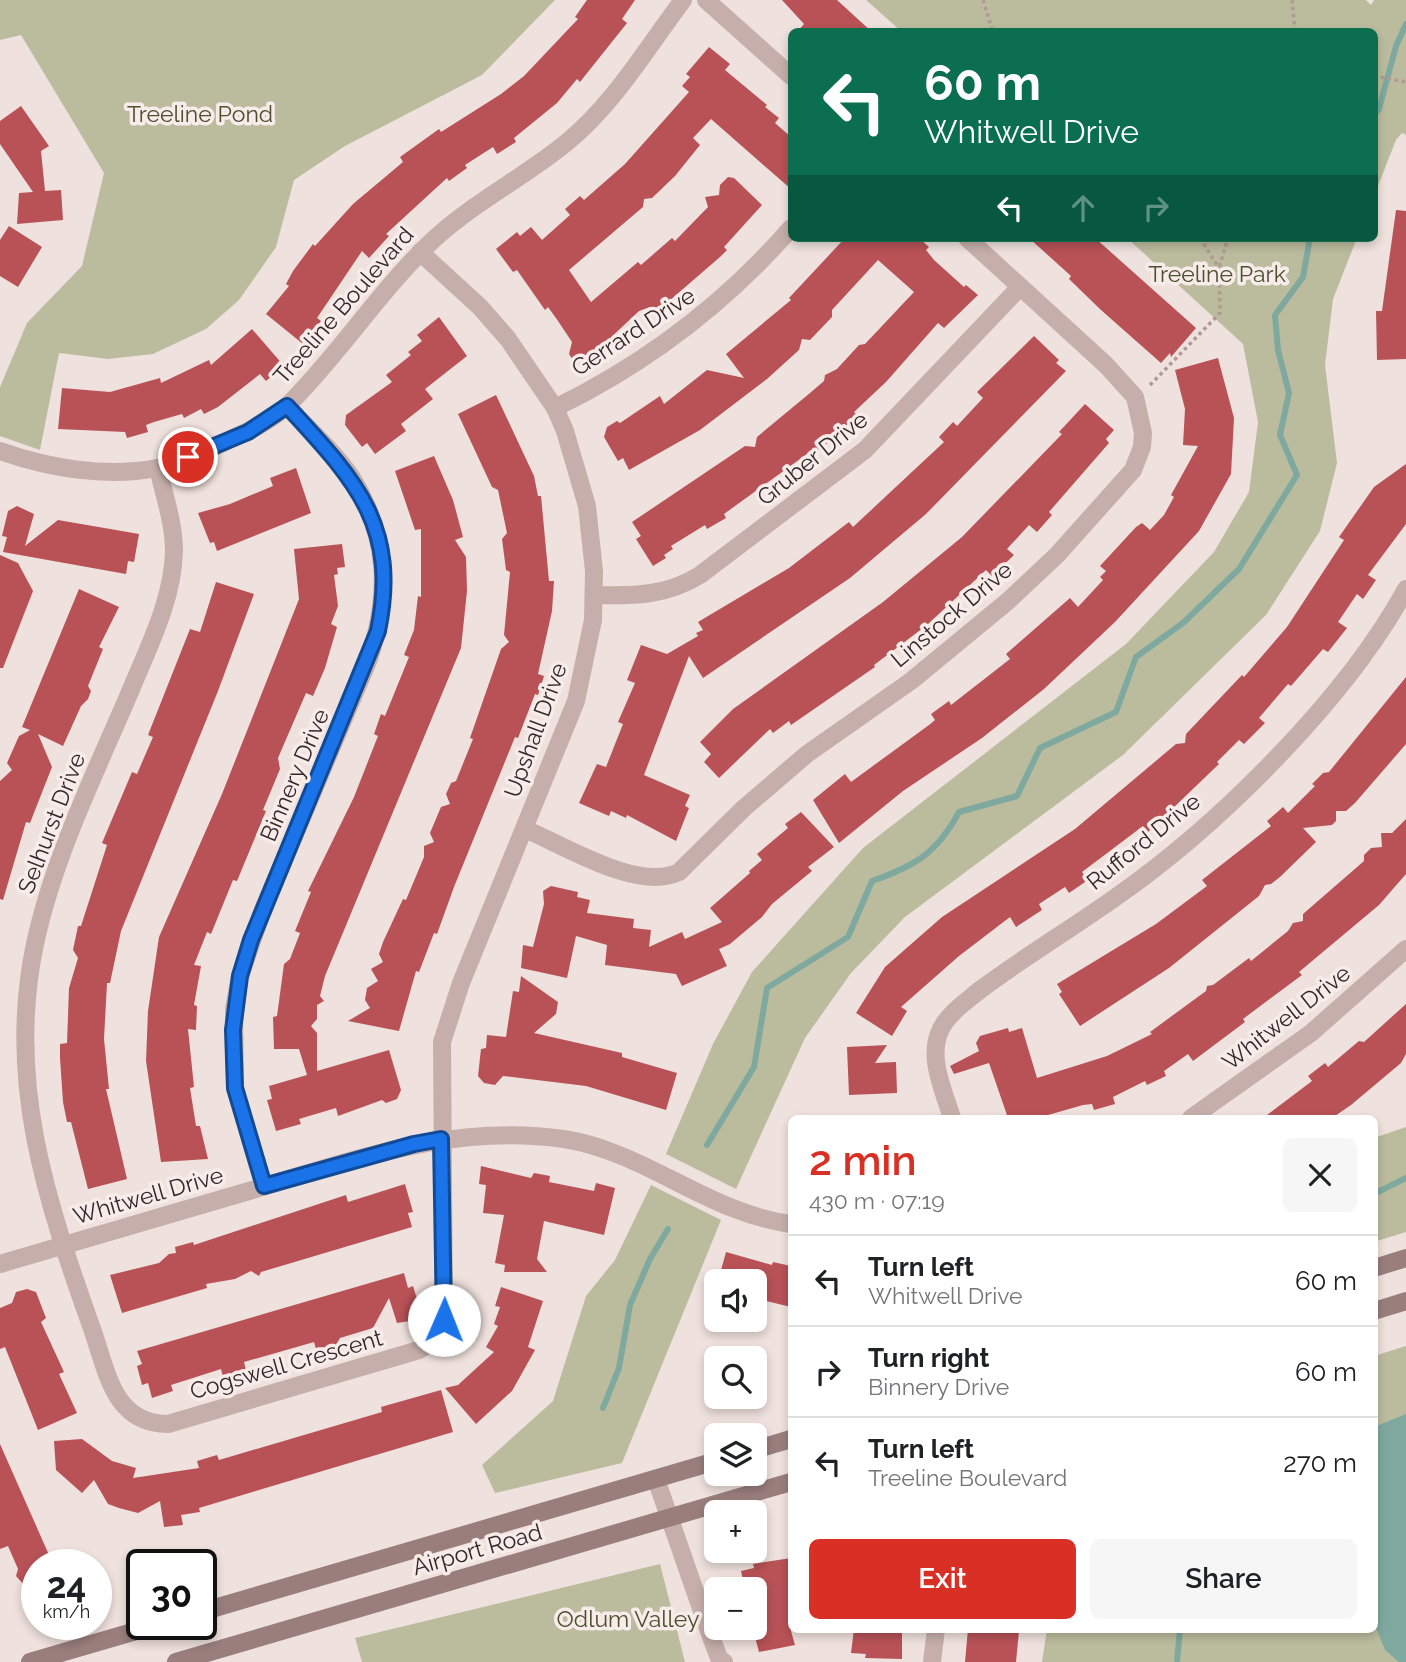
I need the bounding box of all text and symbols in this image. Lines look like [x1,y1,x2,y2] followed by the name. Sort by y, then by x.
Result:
[924,54,1041,111] text: 60 m
[809,56,900,147] icon: left
[127,100,273,127] park label: Treeline Pond
[924,113,1139,150] text: Whitwell Drive
[991,189,1029,227] icon: left
[1064,189,1102,227] icon: ahead
[1137,189,1175,227] icon: right
[267,221,419,389] street label: Treeline Boulevard
[1148,260,1286,287] park label: Treeline Park
[566,281,700,381] street label: Gerrard Drive
[751,405,873,511] street label: Gruber Drive
[158,427,218,487] pin
[169,438,207,476] icon: arrive
[885,556,1017,672] street label: Linstock Drive
[498,659,572,801] street label: Upshall Drive
[254,705,334,845] street label: Binnery Drive
[12,749,90,897] street label: Selhurst Drive
[1081,787,1205,895] street label: Rufford Drive
[1217,959,1355,1075] street label: Whitwell Drive
[809,1136,917,1185] text: 2 min
[1283,1138,1357,1212] button: close
[70,1161,226,1229] street label: Whitwell Drive
[809,1187,945,1214] text: 430 m · 07:19
[868,1252,974,1282] text: Turn left
[809,1262,847,1300] icon: left
[1295,1266,1357,1296] text: 60 m
[704,1269,767,1640] map controls
[704,1269,767,1332] button: sound
[868,1282,1023,1309] text: Whitwell Drive
[407,1283,481,1357] position arrow
[187,1324,386,1404] street label: Cogswell Crescent
[868,1343,989,1373] text: Turn right
[704,1346,767,1409] button: search
[809,1353,847,1391] icon: right
[1295,1357,1357,1387] text: 60 m
[868,1373,1009,1400] text: Binnery Drive
[704,1423,767,1486] button: layers
[868,1434,974,1464] text: Turn left
[809,1444,847,1482] icon: left
[1283,1448,1357,1478] text: 270 m
[868,1464,1067,1491] text: Treeline Boulevard
[704,1500,767,1563] button: +
[409,1518,545,1580] street label: Airport Road
[809,1539,1076,1619] button: Exit
[1090,1539,1357,1619] button: Share
[126,1549,217,1640] speed limit sign: 30
[47,1565,86,1606] text: 24
[704,1577,767,1640] button: −
[43,1601,90,1622] text: km/h
[557,1605,699,1632] park label: Odlum Valley

